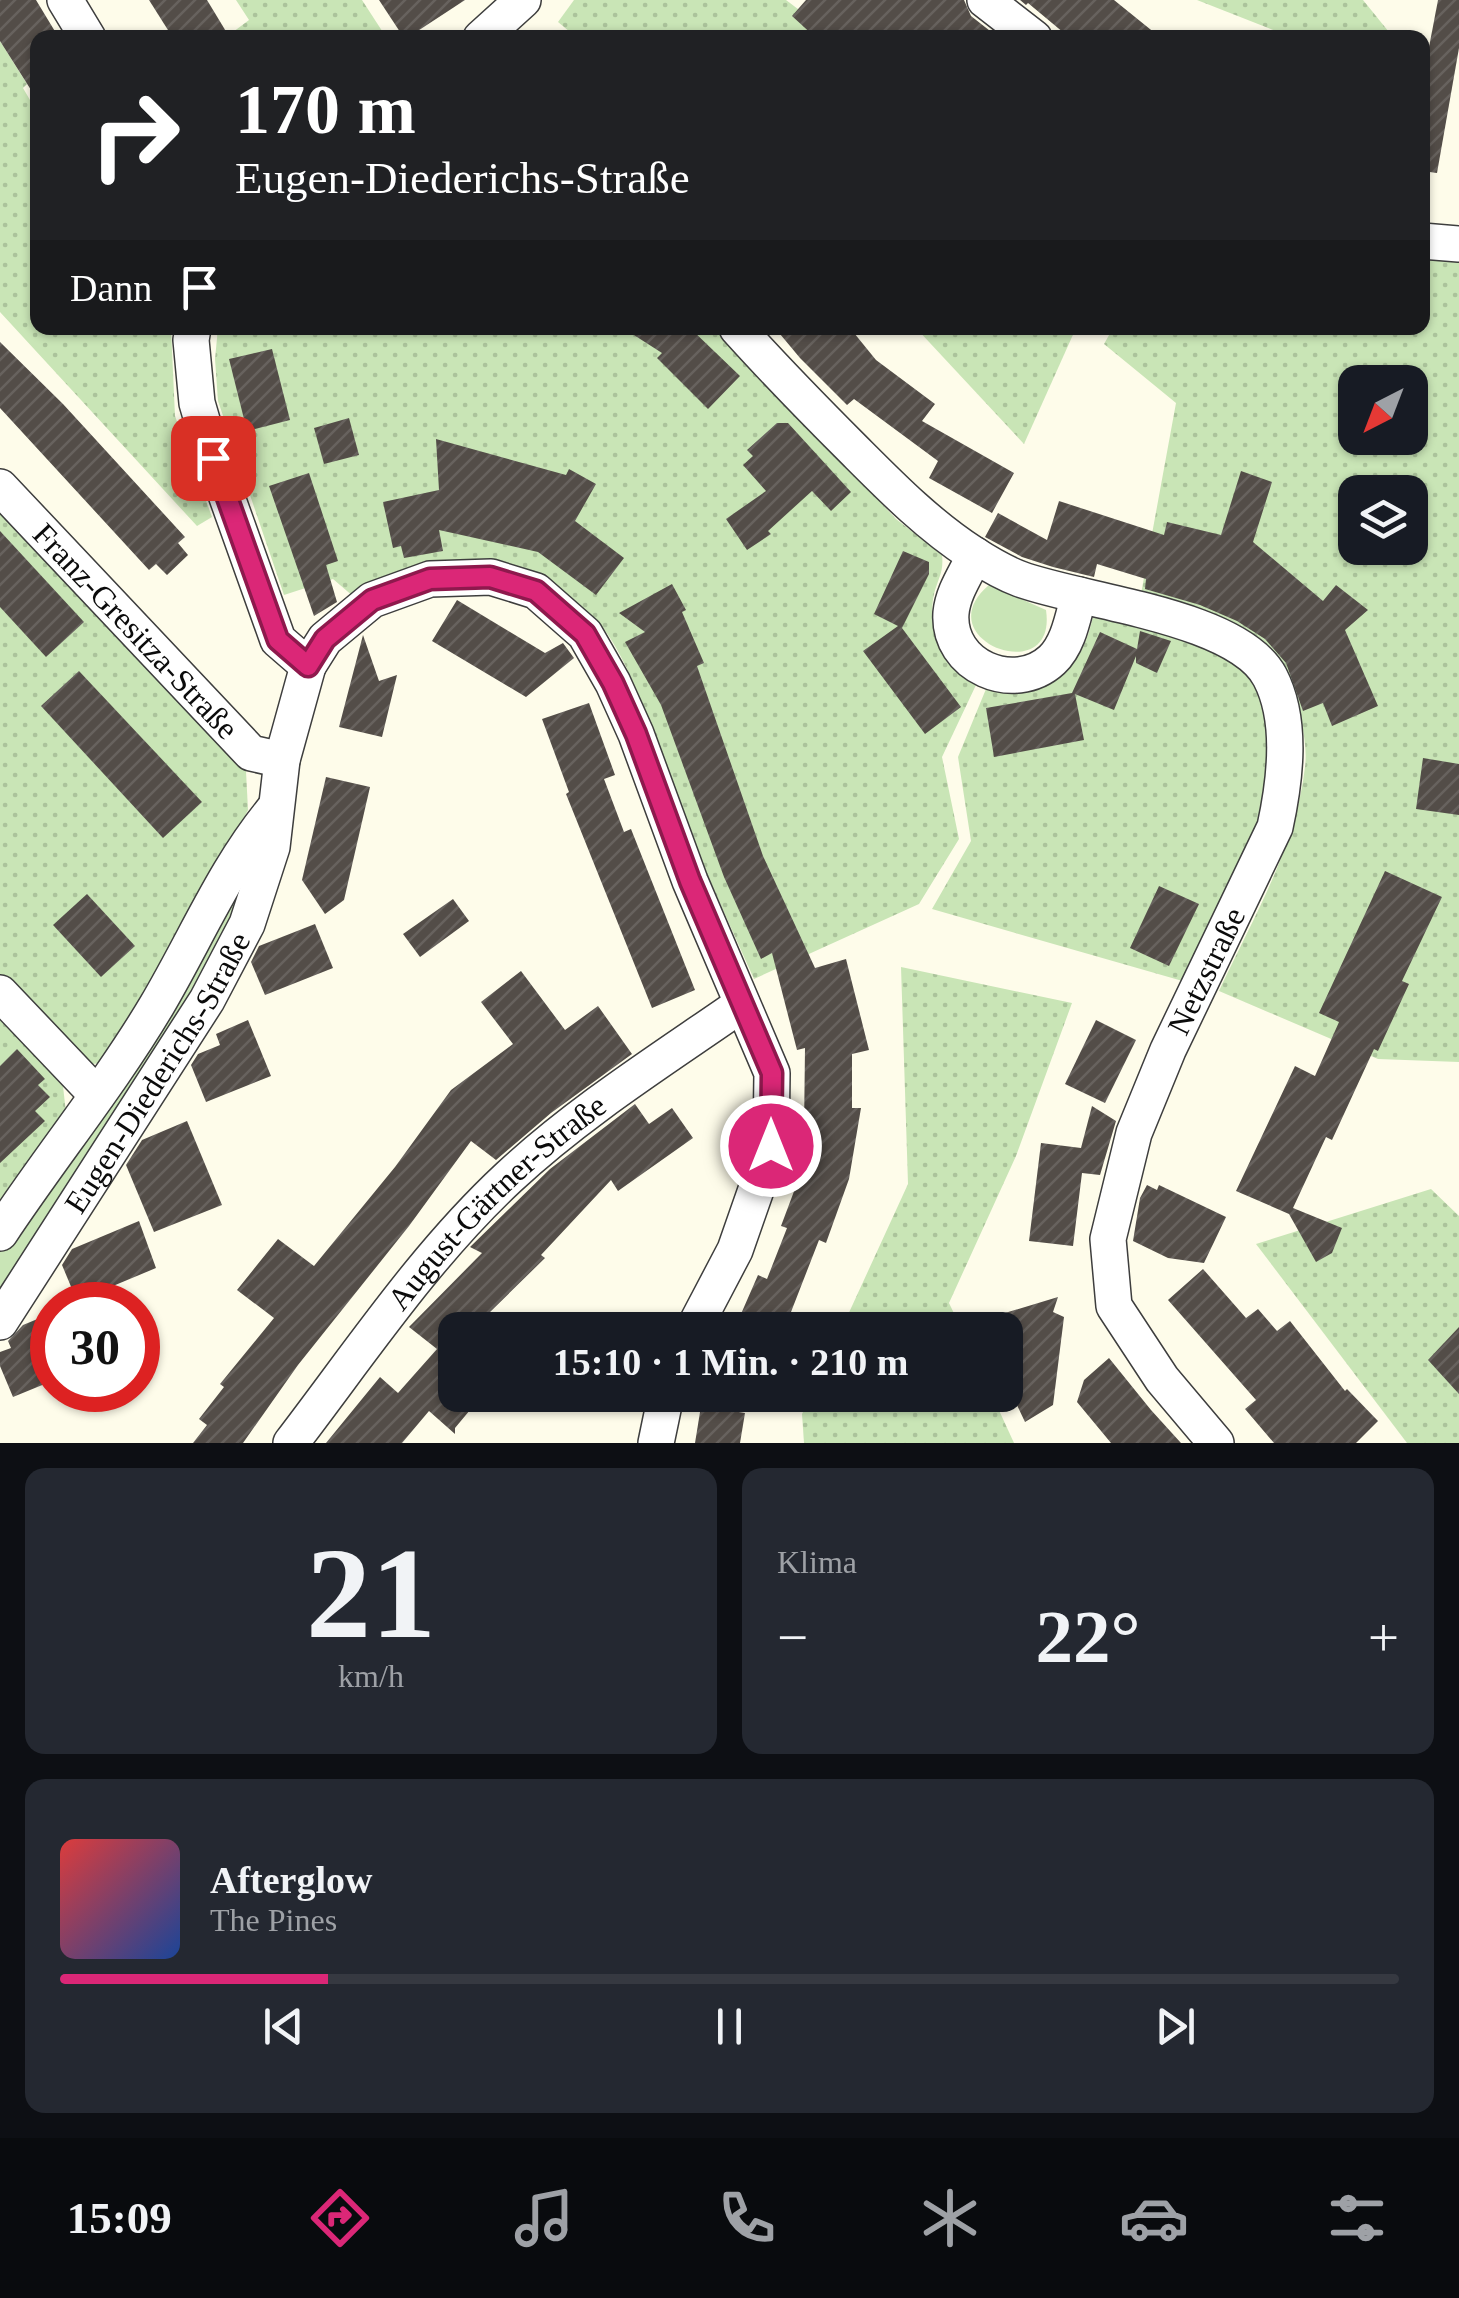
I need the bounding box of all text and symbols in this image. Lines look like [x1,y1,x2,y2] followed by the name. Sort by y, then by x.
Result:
[70,70,200,200] icon: right
[235,71,416,148] text: 170 m
[235,153,690,203] text: Eugen-Diederichs-Straße
[172,260,227,315] icon: arrive
[70,267,152,309] text: Dann
[1338,365,1428,455] north arrow
[1338,365,1428,565] map controls
[171,416,256,501] pin
[186,431,241,486] icon: arrive
[1338,475,1428,565] button: layers
[26,516,246,746] street label: Franz-Gresitza-Straße
[1160,902,1252,1040] street label: Netzstraße
[57,926,257,1220] street label: Eugen-Diederichs-Straße
[380,1087,613,1317] street label: August-Gärtner-Straße
[719,1094,823,1198] position arrow
[30,1282,160,1412] speed limit sign: 30
[553,1341,908,1383] text: 15:10 · 1 Min. · 210 m
[306,1521,436,1665] text: 21
[777,1544,857,1580] text: Klima
[1036,1595,1141,1678] text: 22°
[777,1607,808,1668] text: −
[1368,1607,1399,1668] text: +
[338,1658,404,1694] text: km/h
[210,1859,372,1901] text: Afterglow
[210,1902,337,1938] text: The Pines
[256,1999,311,2054] icon: previous
[702,1999,757,2054] icon: pause
[1148,1999,1203,2054] icon: next
[305,2183,375,2253] icon: directions
[509,2183,579,2253] icon: music
[712,2183,782,2253] icon: phone
[915,2183,985,2253] icon: climate
[1119,2183,1189,2253] icon: car
[1322,2183,1392,2253] icon: filters
[67,2193,172,2243] text: 15:09

